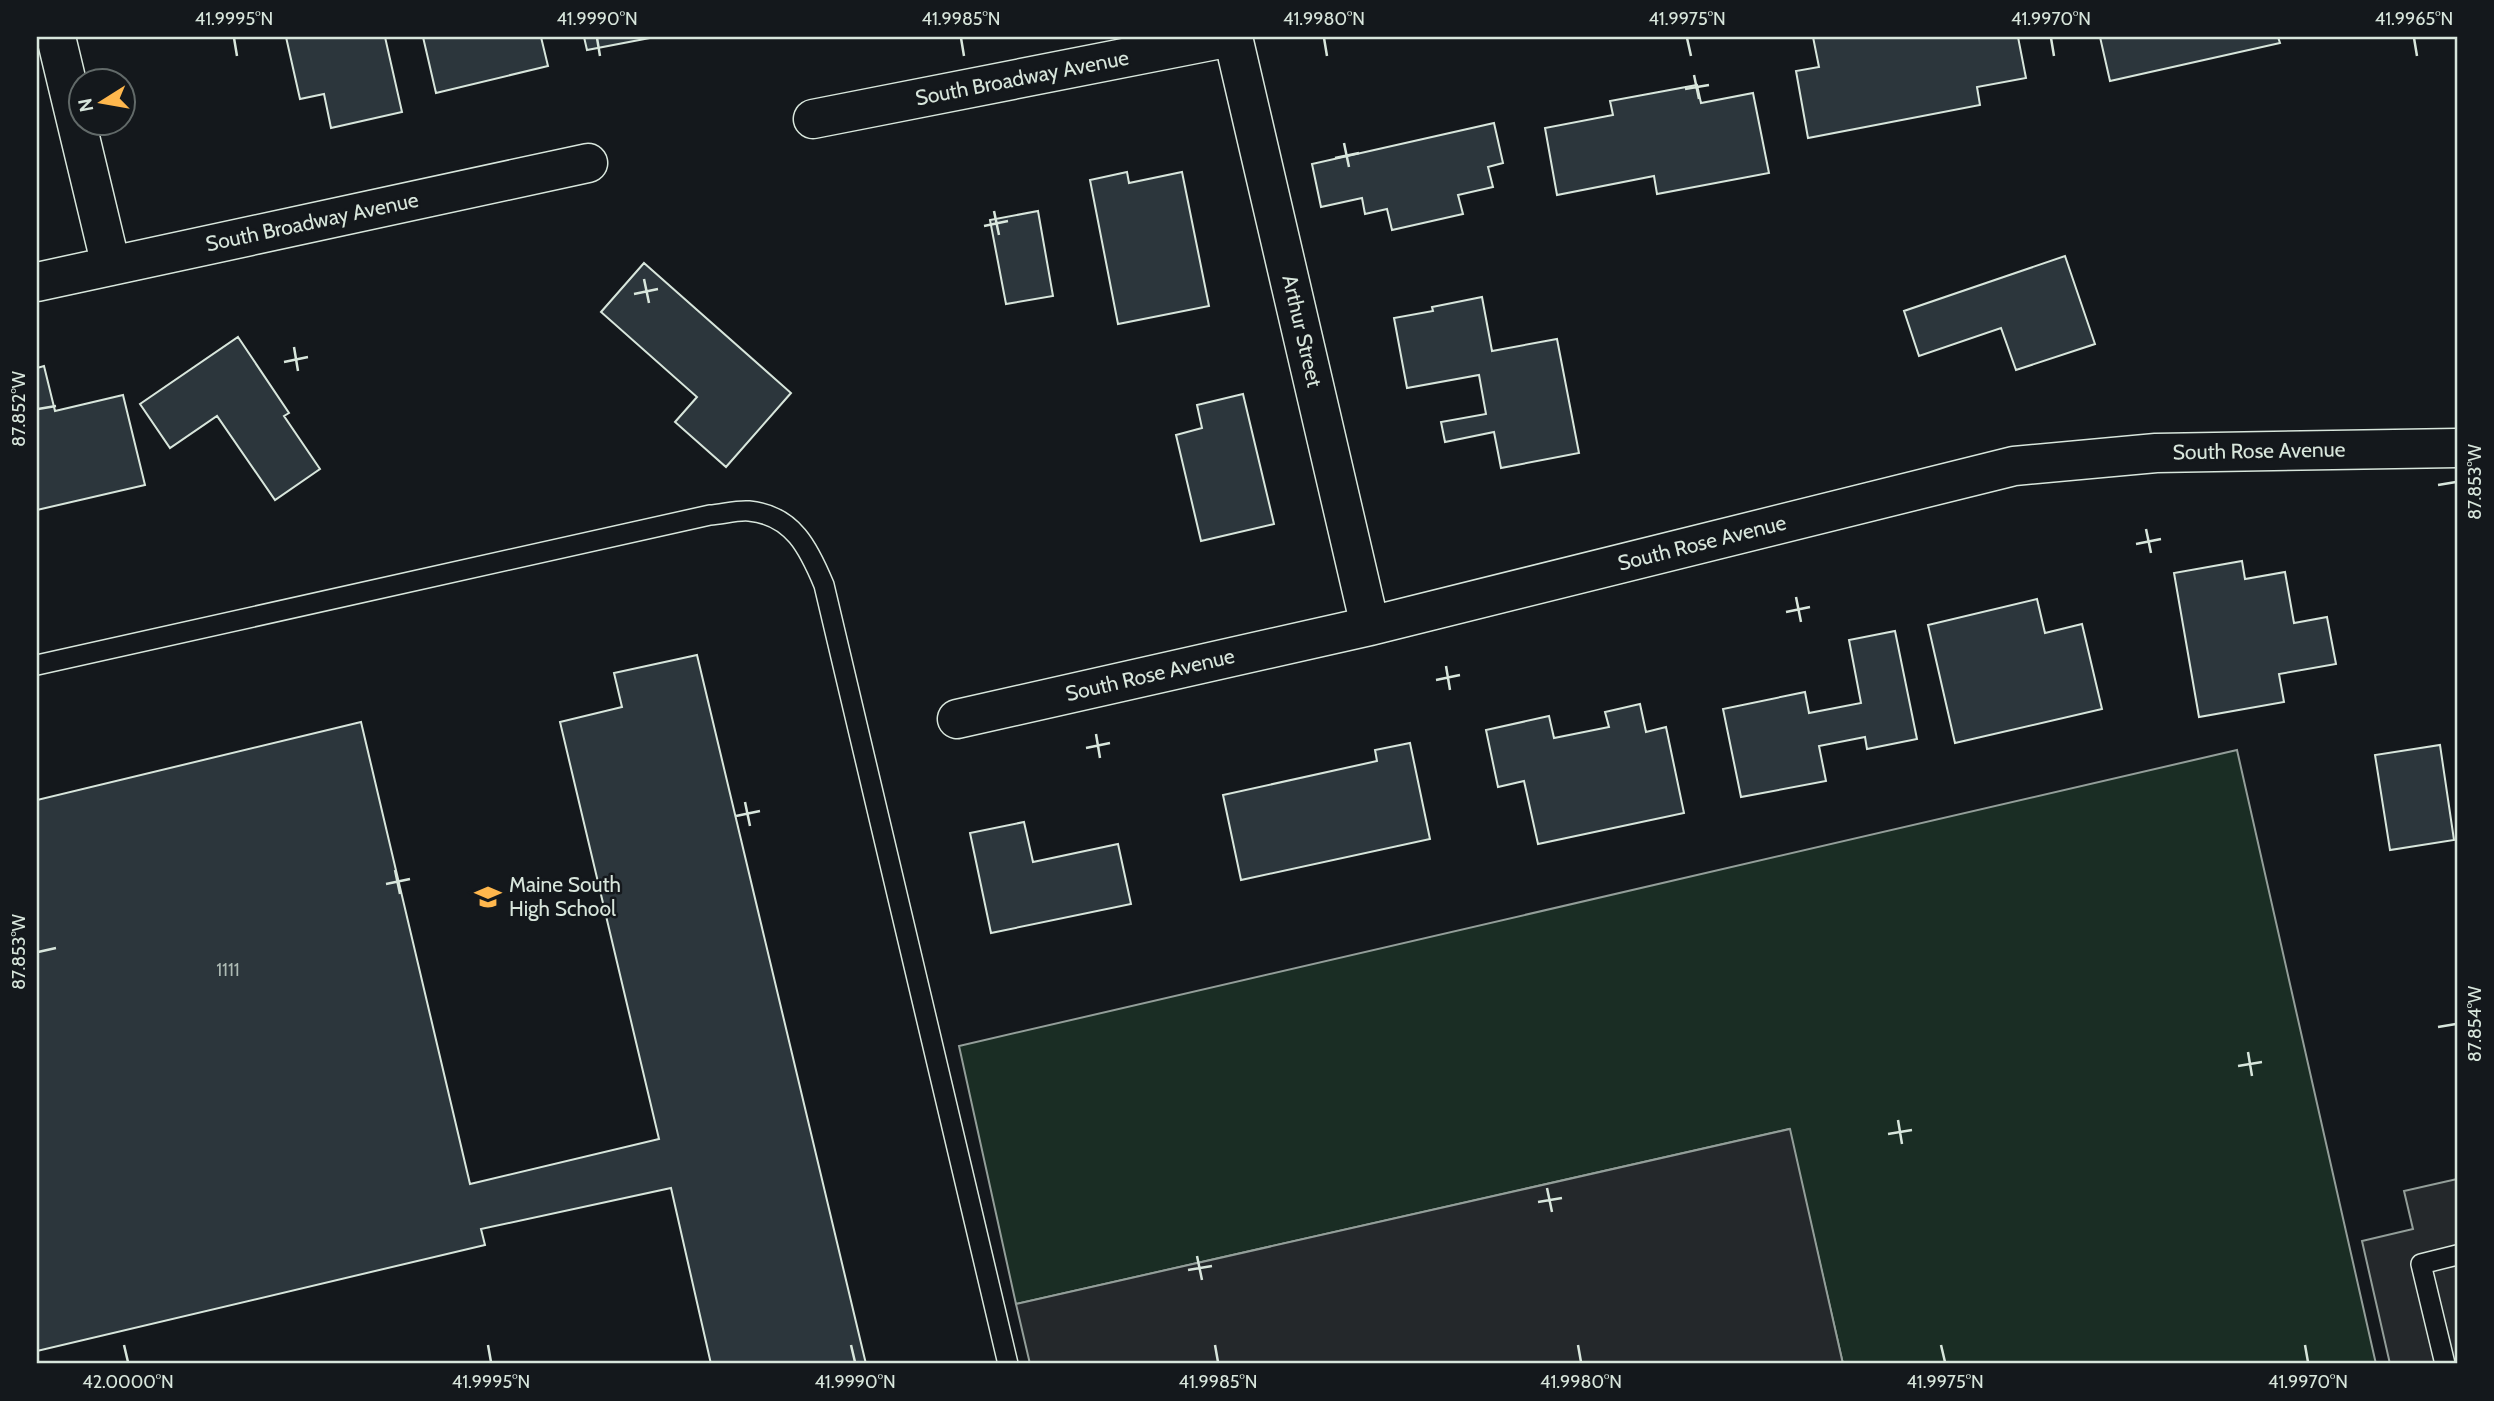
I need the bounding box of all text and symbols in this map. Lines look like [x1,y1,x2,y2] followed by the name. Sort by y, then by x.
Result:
[195,8,273,30] text: 41.9995°N
[556,8,638,30] text: 41.9990°N
[921,8,1001,30] text: 41.9985°N
[1283,8,1365,30] text: 41.9980°N
[1648,8,1726,30] text: 41.9975°N
[2011,8,2091,30] text: 41.9970°N
[2375,8,2453,30] text: 41.9965°N
[913,45,1131,110] street label: South Broadway Avenue
[66,66,136,136] north arrow
[73,96,98,114] text: N
[203,187,421,256] street label: South Broadway Avenue
[1277,272,1328,389] street label: Arthur Street
[8,371,30,447] text: 87.852°W
[2172,436,2346,465] street label: South Rose Avenue
[2464,444,2486,520] text: 87.853°W
[1615,509,1789,576] street label: South Rose Avenue
[1063,643,1237,706] street label: South Rose Avenue
[509,872,621,921] place label: Maine South High School
[473,882,503,912] school or university icon: Maine South High School
[8,914,30,990] text: 87.853°W
[216,959,240,981] house number: 1111
[2464,986,2486,1062] text: 87.854°W
[82,1371,174,1393] text: 42.0000°N
[452,1371,530,1393] text: 41.9995°N
[814,1371,896,1393] text: 41.9990°N
[1178,1371,1258,1393] text: 41.9985°N
[1540,1371,1622,1393] text: 41.9980°N
[1906,1371,1984,1393] text: 41.9975°N
[2268,1371,2348,1393] text: 41.9970°N

